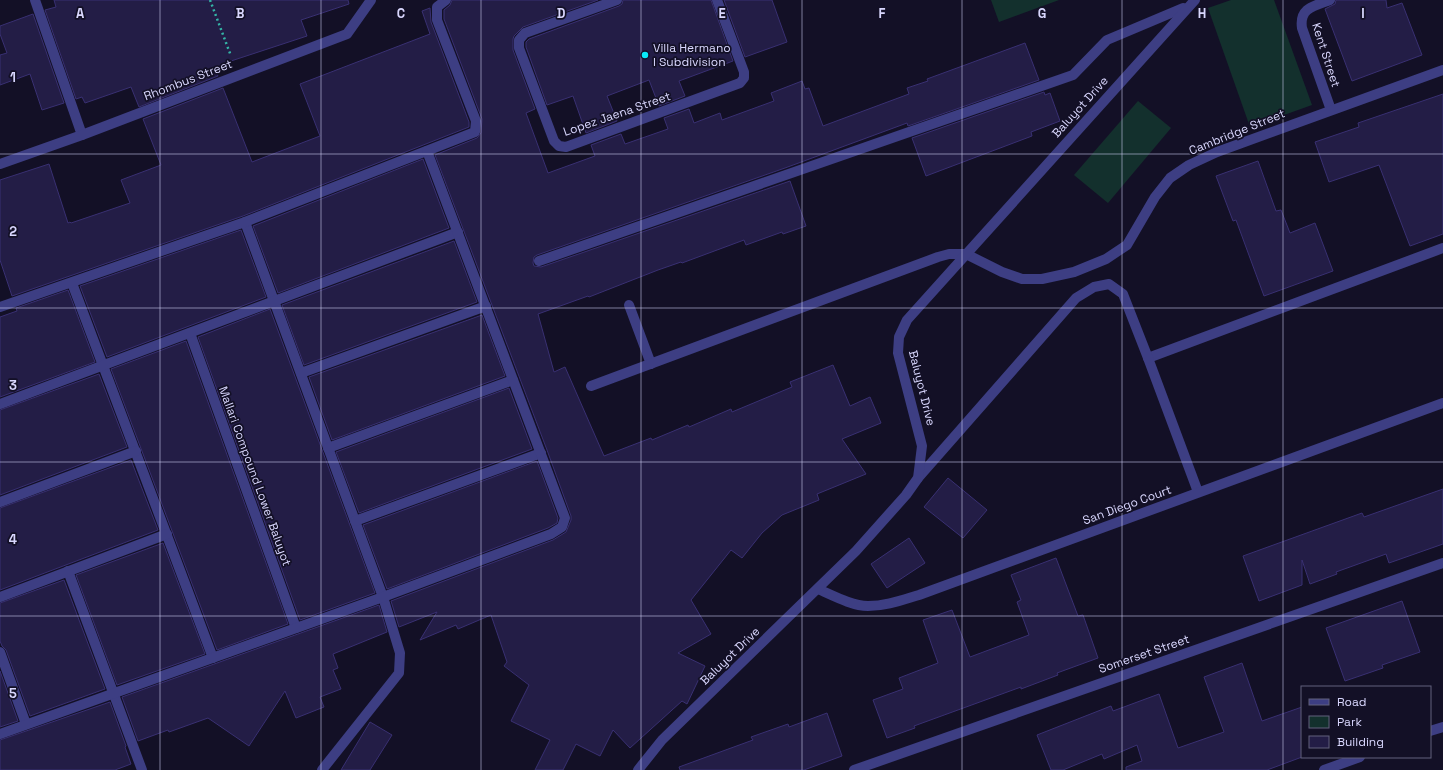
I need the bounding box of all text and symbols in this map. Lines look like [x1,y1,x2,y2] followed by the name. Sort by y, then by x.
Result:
[76,5,85,22] text: A
[236,5,245,22] text: B
[397,5,405,22] text: C
[557,5,566,22] text: D
[718,5,726,22] text: E
[879,5,886,22] text: F
[1038,5,1046,22] text: G
[1198,5,1206,22] text: H
[1361,5,1365,22] text: I
[1308,21,1344,89] street label: Kent Street
[653,40,731,70] place label: Villa Hermano I Subdivision
[640,50,650,60] marker: Villa Hermano I Subdivision
[141,56,235,104] street label: Rhombus Street
[10,69,16,86] text: 1
[1048,73,1112,141] street label: Baluyot Drive
[561,88,673,140] street label: Lopez Jaena Street
[1187,105,1287,159] street label: Cambridge Street
[9,223,17,240] text: 2
[905,349,939,427] street label: Baluyot Drive
[9,377,17,394] text: 3
[215,384,295,568] street label: Mallari Compound Lower Baluyot
[1080,482,1174,528] street label: San Diego Court
[9,531,17,548] text: 4
[697,624,763,688] street label: Baluyot Drive
[1096,631,1192,677] street label: Somerset Street
[9,685,17,702] text: 5
[1301,686,1431,758] legend
[1337,694,1366,710] text: Road
[1337,714,1362,730] text: Park
[1337,734,1384,750] text: Building

